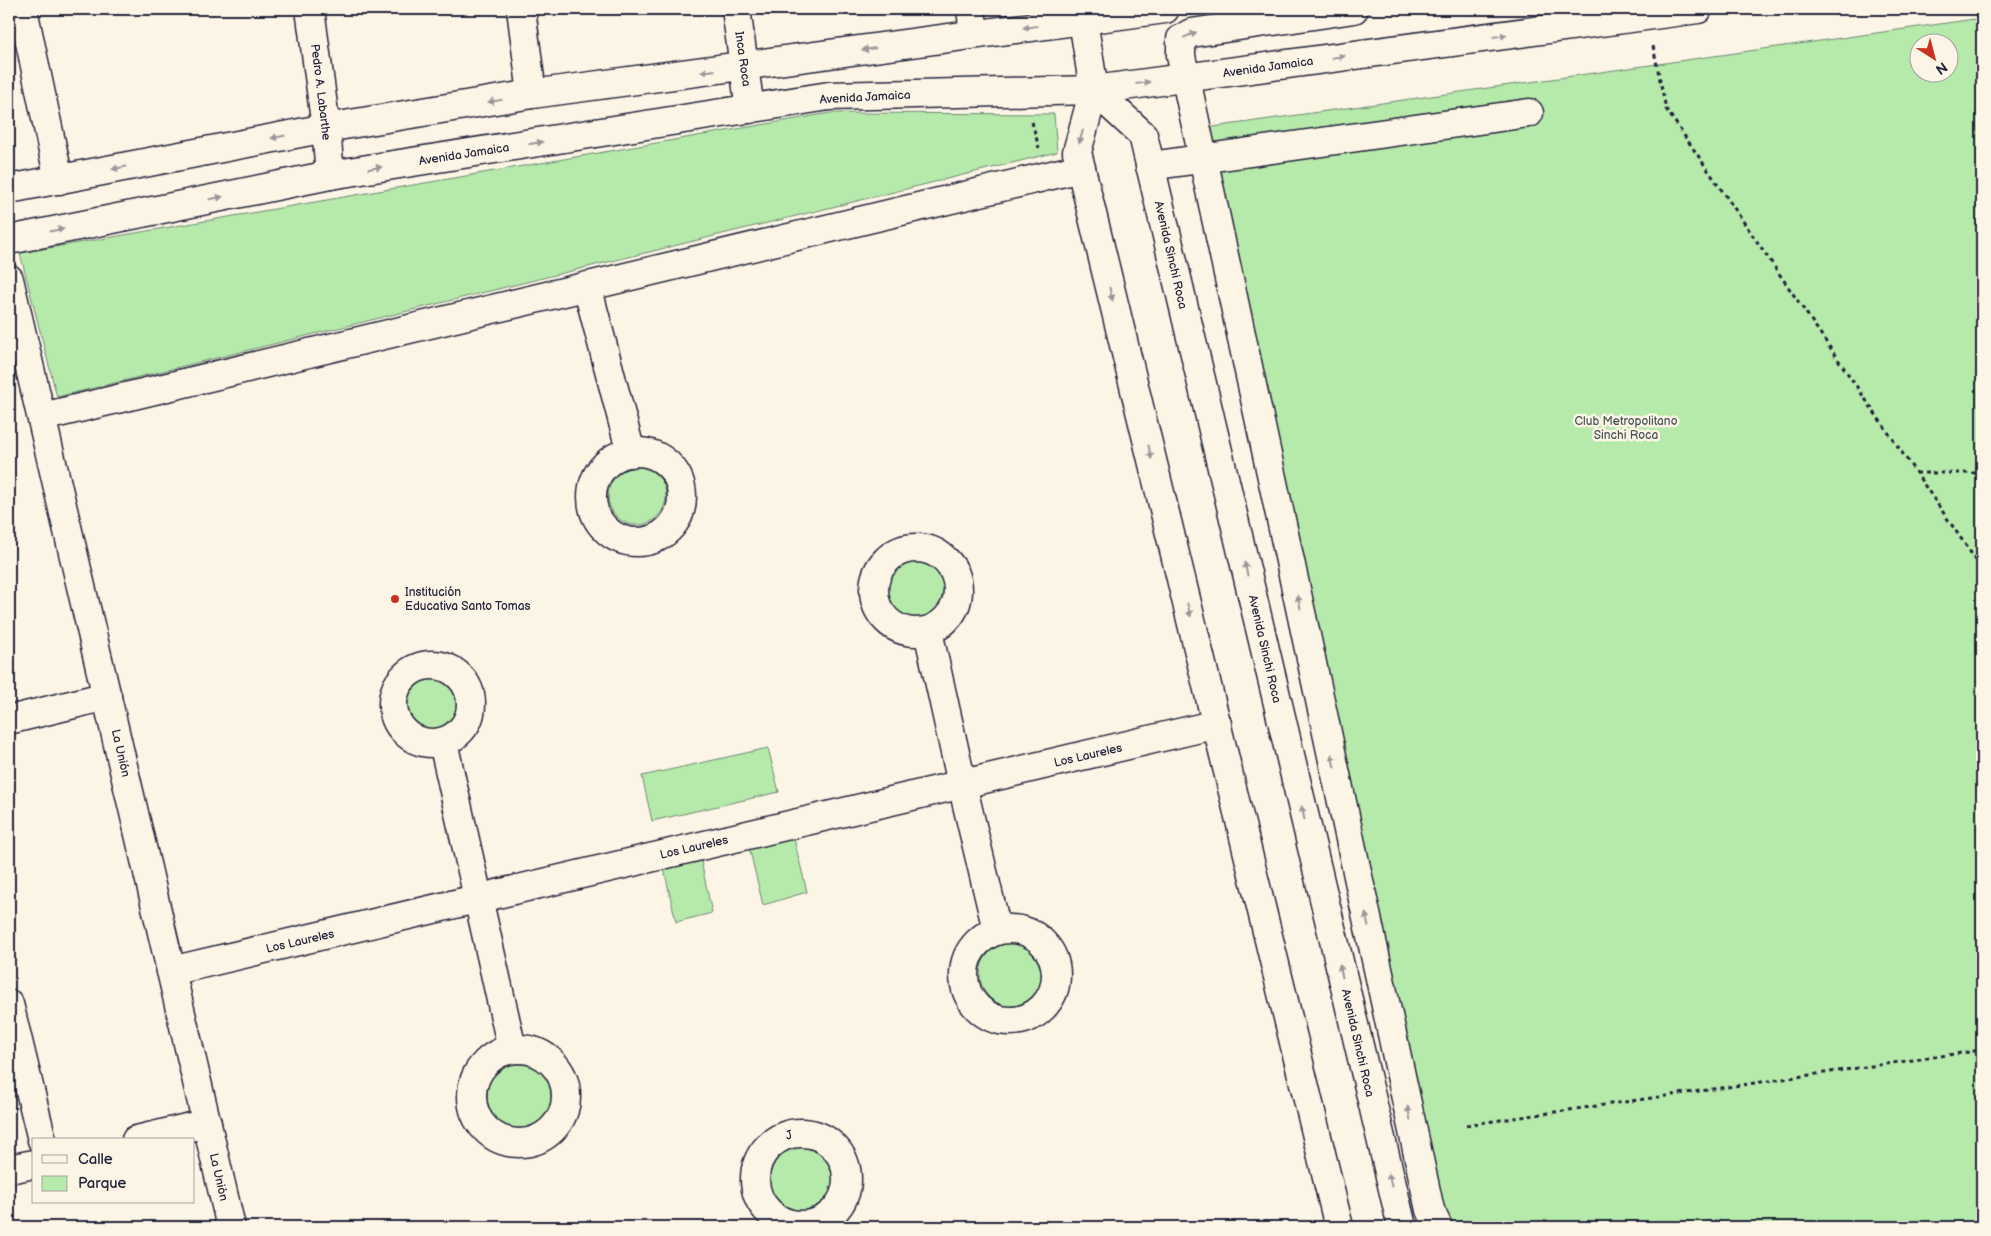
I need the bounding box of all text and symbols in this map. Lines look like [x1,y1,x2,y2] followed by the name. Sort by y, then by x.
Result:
[1022,23,1038,31] one-way arrow
[731,31,754,88] street label: Inca Roca
[1183,31,1197,39] one-way arrow
[1492,32,1508,40] one-way arrow
[1908,32,1958,82] north arrow
[307,43,334,141] street label: Pedro A. Labarthe
[861,45,877,53] one-way arrow
[1331,53,1347,61] one-way arrow
[1222,54,1314,81] street label: Avenida Jamaica
[1932,58,1951,78] text: N
[700,67,716,75] one-way arrow
[1135,79,1151,87] one-way arrow
[819,88,911,107] street label: Avenida Jamaica
[487,97,503,105] one-way arrow
[1077,129,1085,144] one-way arrow
[270,134,286,142] one-way arrow
[528,138,544,146] one-way arrow
[418,140,510,169] street label: Avenida Jamaica
[111,164,126,172] one-way arrow
[368,164,384,172] one-way arrow
[208,194,223,202] one-way arrow
[1151,200,1190,311] street label: Avenida Sinchi Roca
[49,226,64,234] one-way arrow
[1107,287,1115,302] one-way arrow
[1575,414,1678,443] park label: Club Metropolitano Sinchi Roca
[1146,445,1154,460] one-way arrow
[1242,562,1250,577] one-way arrow
[405,585,530,614] place label: Institución Educativa Santo Tomas
[389,593,401,605] marker: Institución Educativa Santo Tomas
[1294,593,1302,609] one-way arrow
[1245,594,1284,705] street label: Avenida Sinchi Roca
[1185,603,1193,618] one-way arrow
[108,728,133,779] street label: La Unión
[1053,740,1124,771] street label: Los Laureles
[1329,753,1337,768] one-way arrow
[1299,805,1307,820] one-way arrow
[659,832,730,863] street label: Los Laureles
[1363,912,1371,927] one-way arrow
[265,926,336,957] street label: Los Laureles
[1337,963,1345,978] one-way arrow
[1338,988,1377,1099] street label: Avenida Sinchi Roca
[1405,1105,1413,1120] one-way arrow
[784,1127,795,1144] street label: J
[32,1138,195,1204] legend
[78,1150,113,1169] text: Calle
[206,1152,231,1203] street label: La Unión
[1386,1172,1394,1188] one-way arrow
[78,1174,127,1193] text: Parque

